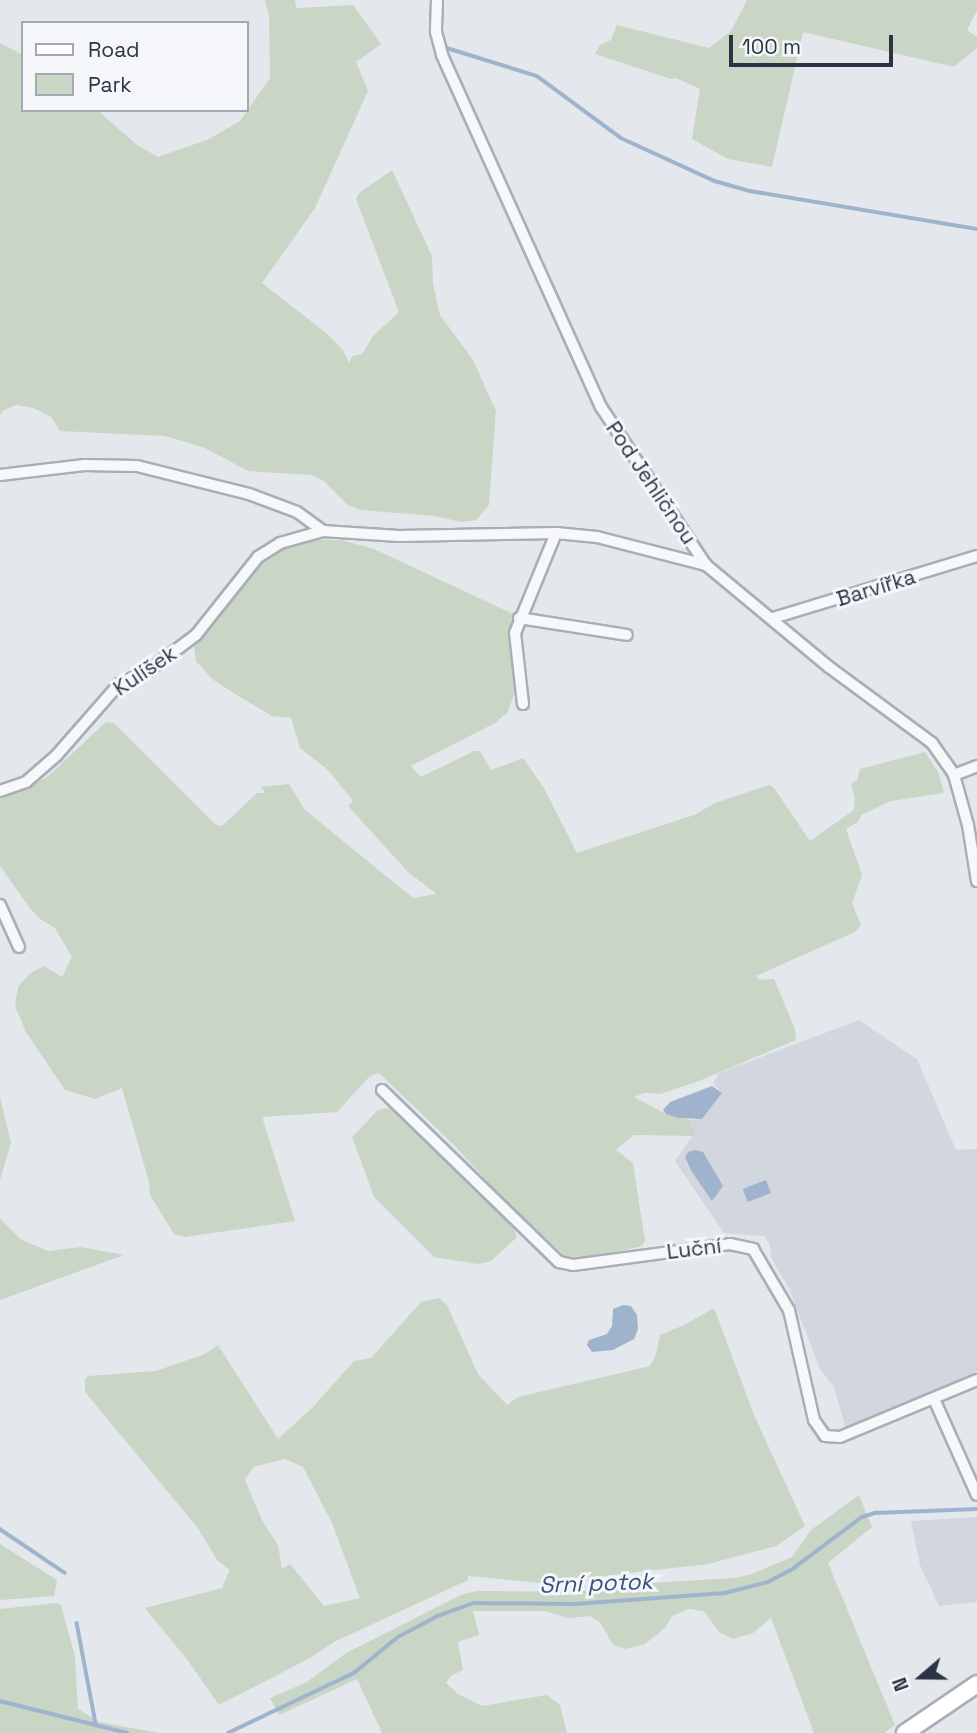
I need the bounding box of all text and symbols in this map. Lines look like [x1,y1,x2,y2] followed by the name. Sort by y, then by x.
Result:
[21,21,248,112] legend
[732,21,897,65] scale bar
[742,33,801,60] text: 100 m
[88,36,140,63] text: Road
[88,71,132,98] text: Park
[601,417,701,549] street label: Pod Jehličnou
[833,564,919,612] street label: Barvířka
[109,641,181,701] street label: Kulíšek
[665,1233,723,1265] street label: Luční
[539,1567,653,1599] water label: Srní potok
[886,1642,956,1712] north arrow
[887,1674,915,1695] text: N

